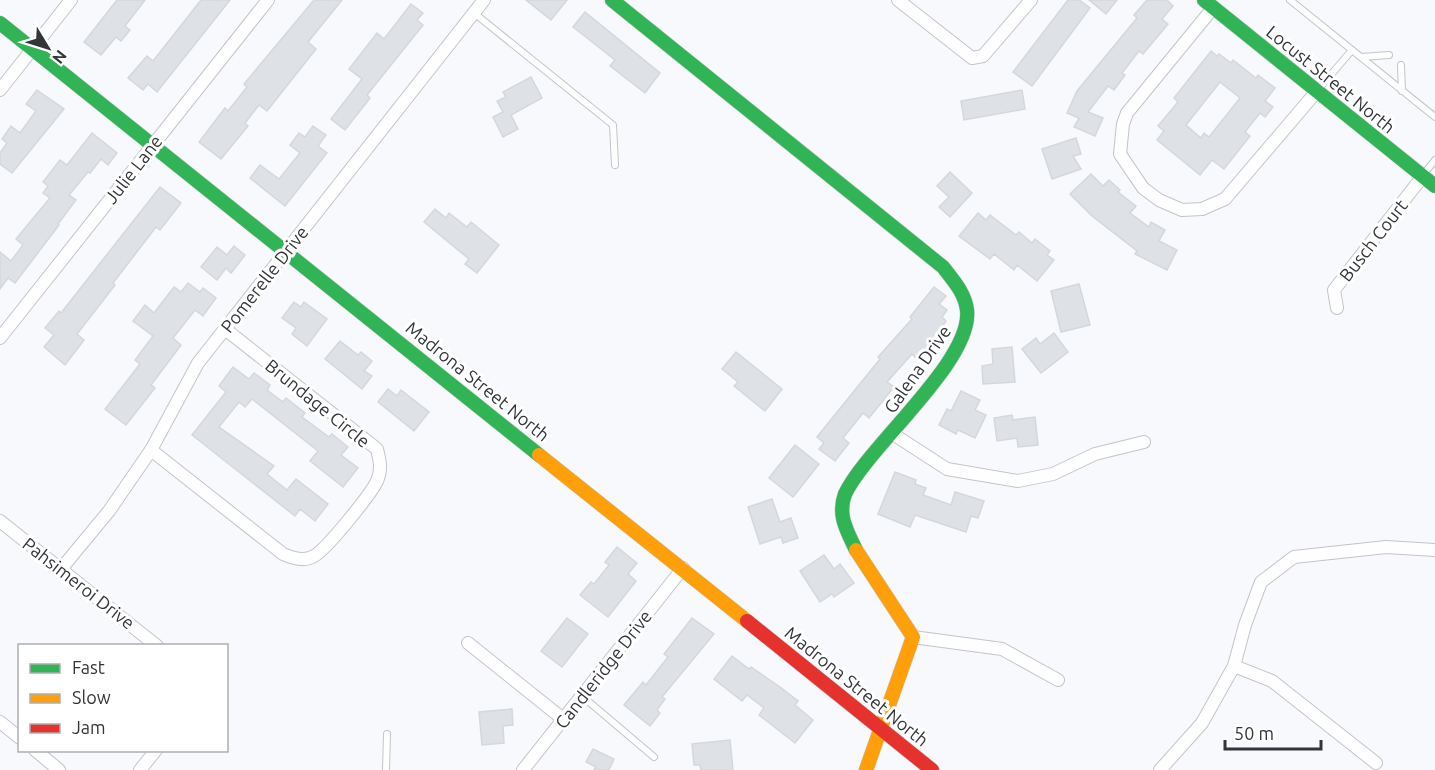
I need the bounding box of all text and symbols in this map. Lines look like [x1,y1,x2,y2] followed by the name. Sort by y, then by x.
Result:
[18,18,78,78] north arrow
[1263,21,1399,137] street label: Locust Street North
[49,47,71,67] text: N
[100,131,166,207] street label: Julie Lane
[1335,195,1411,285] street label: Busch Court
[216,222,312,336] street label: Pomerelle Drive
[402,317,554,445] street label: Madrona Street North
[880,321,954,417] street label: Galena Drive
[262,355,374,451] street label: Brundage Circle
[19,533,139,633] street label: Pahsimeroi Drive
[551,606,655,732] street label: Candleridge Drive
[781,622,933,750] street label: Madrona Street North
[18,644,228,752] legend
[72,657,105,677] text: Fast
[72,687,111,707] text: Slow
[1225,713,1321,751] scale bar
[72,717,106,737] text: Jam
[1234,723,1274,743] text: 50 m

